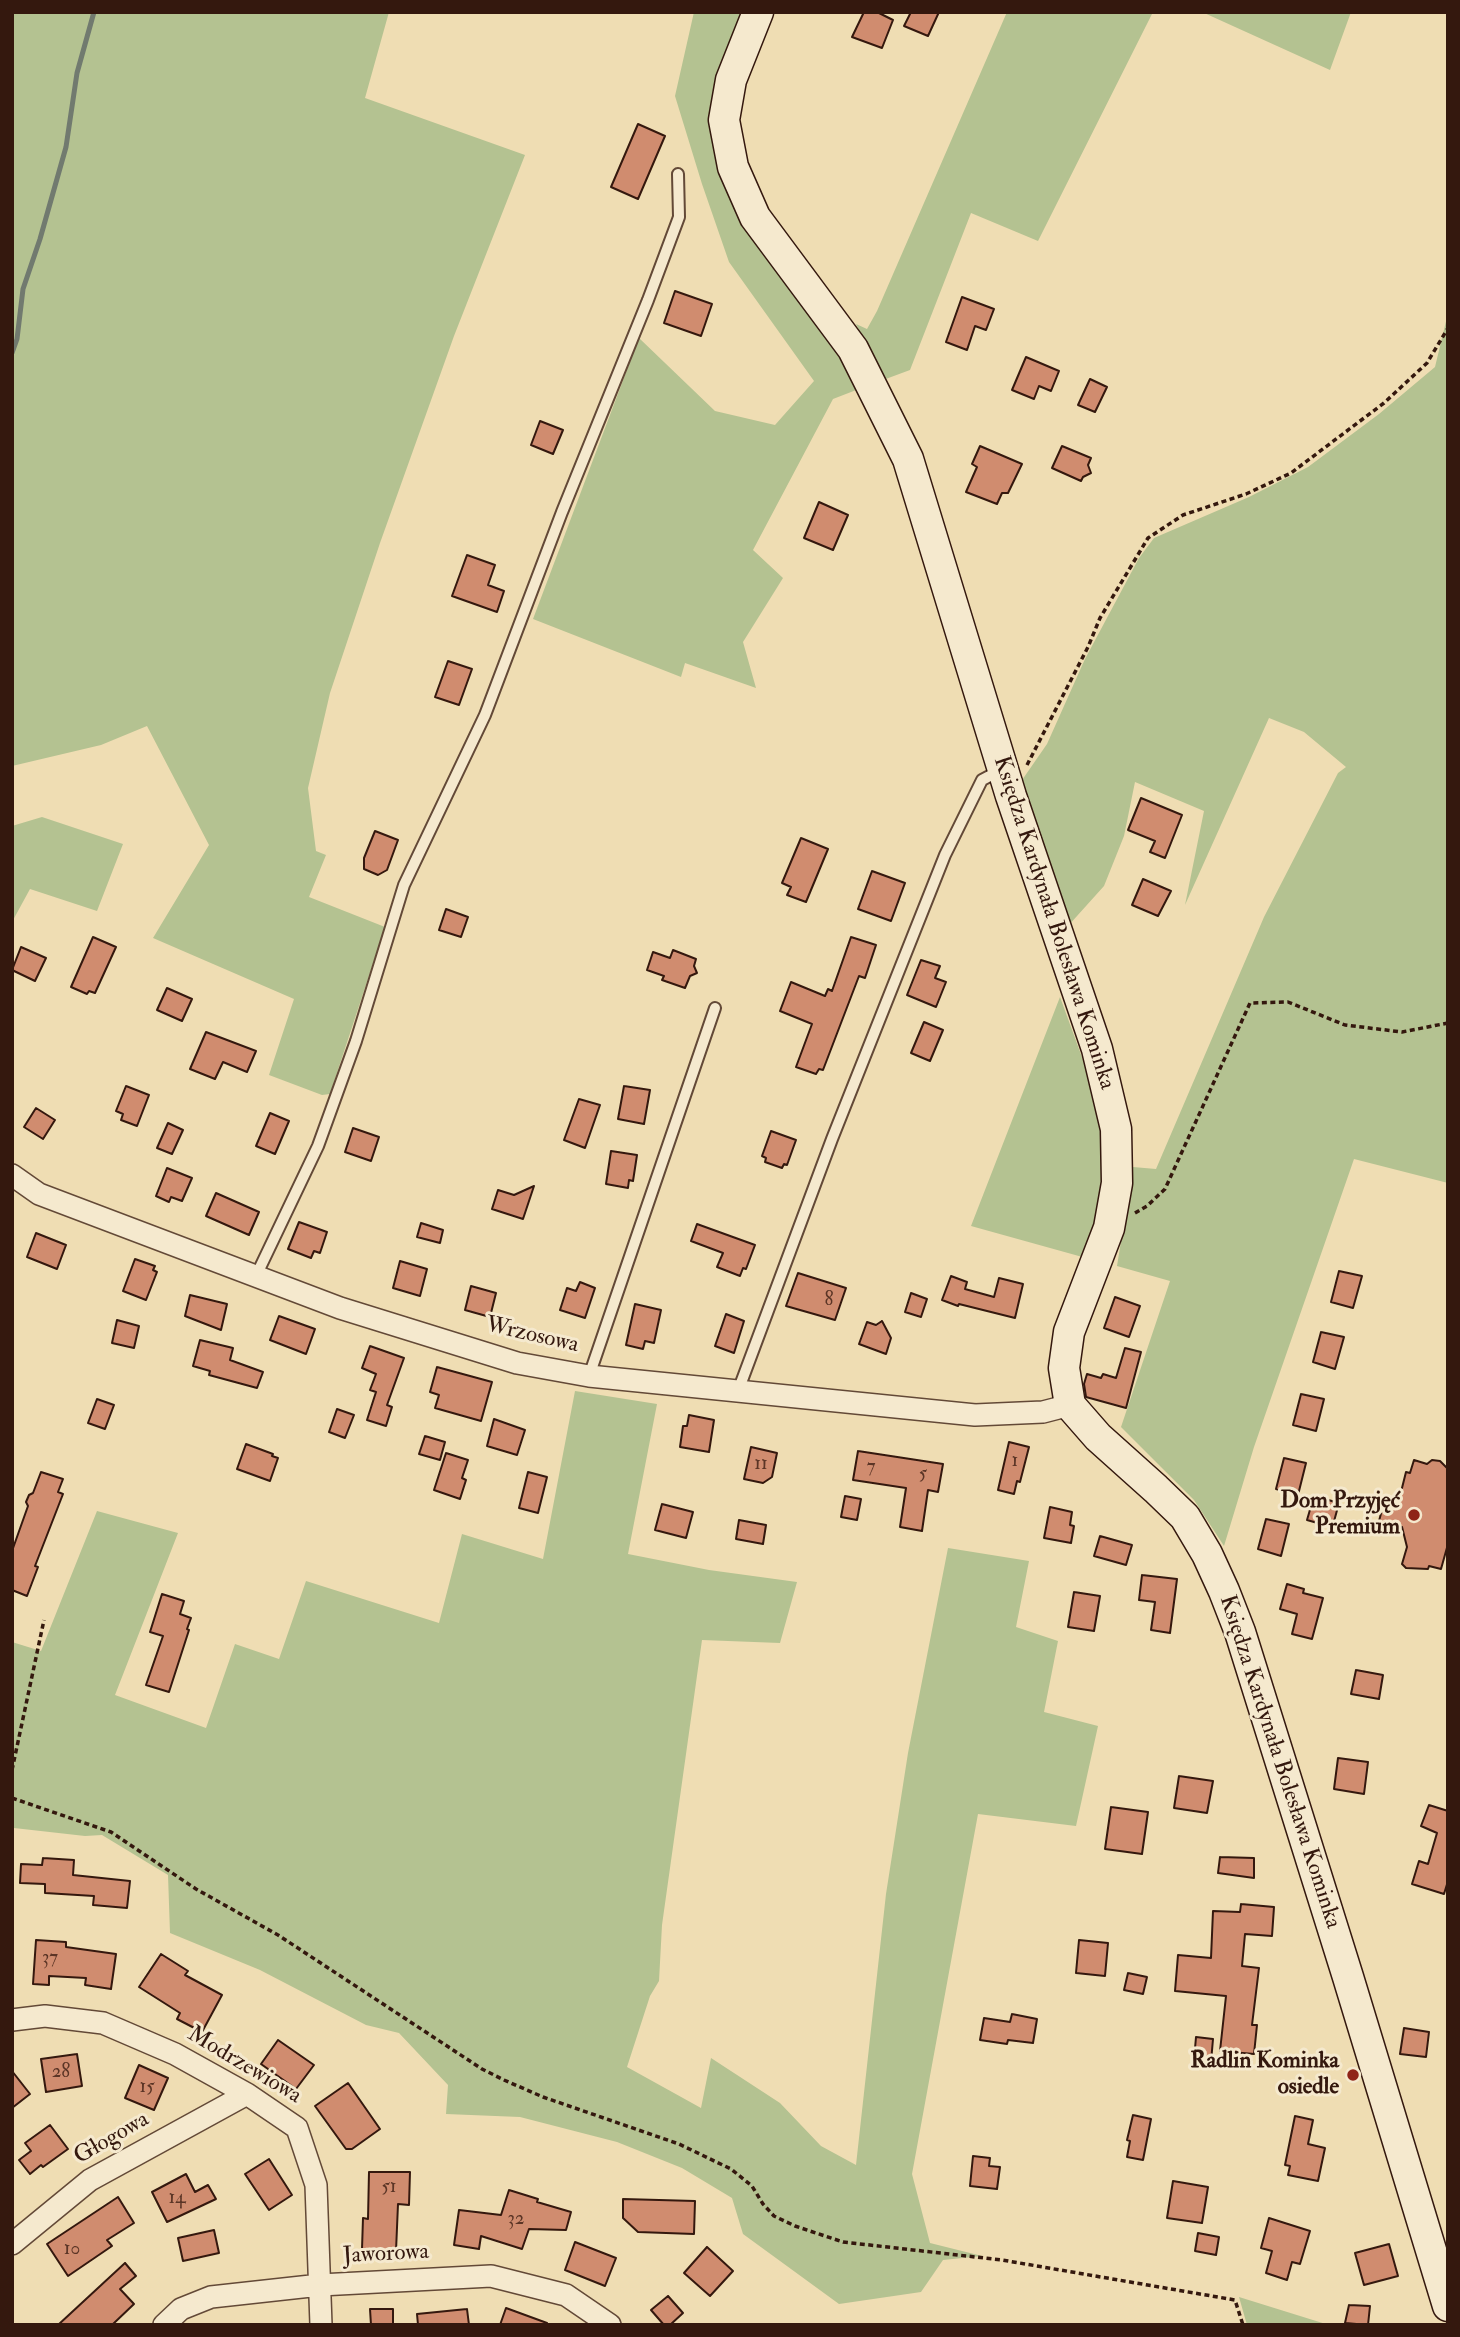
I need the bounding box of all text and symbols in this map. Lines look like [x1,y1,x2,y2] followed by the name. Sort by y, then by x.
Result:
[986,753,1120,1093] street label: Księdza Kardynała Bolesława Kominka
[825,1290,833,1312] house number: 8
[483,1312,581,1360] street label: Wrzosowa
[1012,1451,1018,1473] house number: 1
[754,1454,768,1476] house number: 11
[867,1457,875,1479] house number: 7
[919,1464,927,1486] house number: 5
[1280,1488,1400,1542] place label: Dom Przyjęć Premium
[1406,1507,1422,1523] marker: Dom Przyjęć Premium
[1212,1592,1346,1932] street label: Księdza Kardynała Bolesława Kominka
[42,1948,58,1970] house number: 37
[182,2021,306,2111] street label: Modrzewiowa
[1190,2048,1339,2102] place label: Radlin Kominka osiedle
[52,2062,70,2084] house number: 28
[1345,2067,1361,2083] marker: Radlin Kominka osiedle
[139,2077,155,2099] house number: 15
[70,2107,154,2171] street label: Głogowa
[381,2177,397,2199] house number: 51
[168,2188,186,2210] house number: 14
[508,2209,524,2231] house number: 32
[64,2239,80,2261] house number: 10
[342,2239,430,2271] street label: Jaworowa

